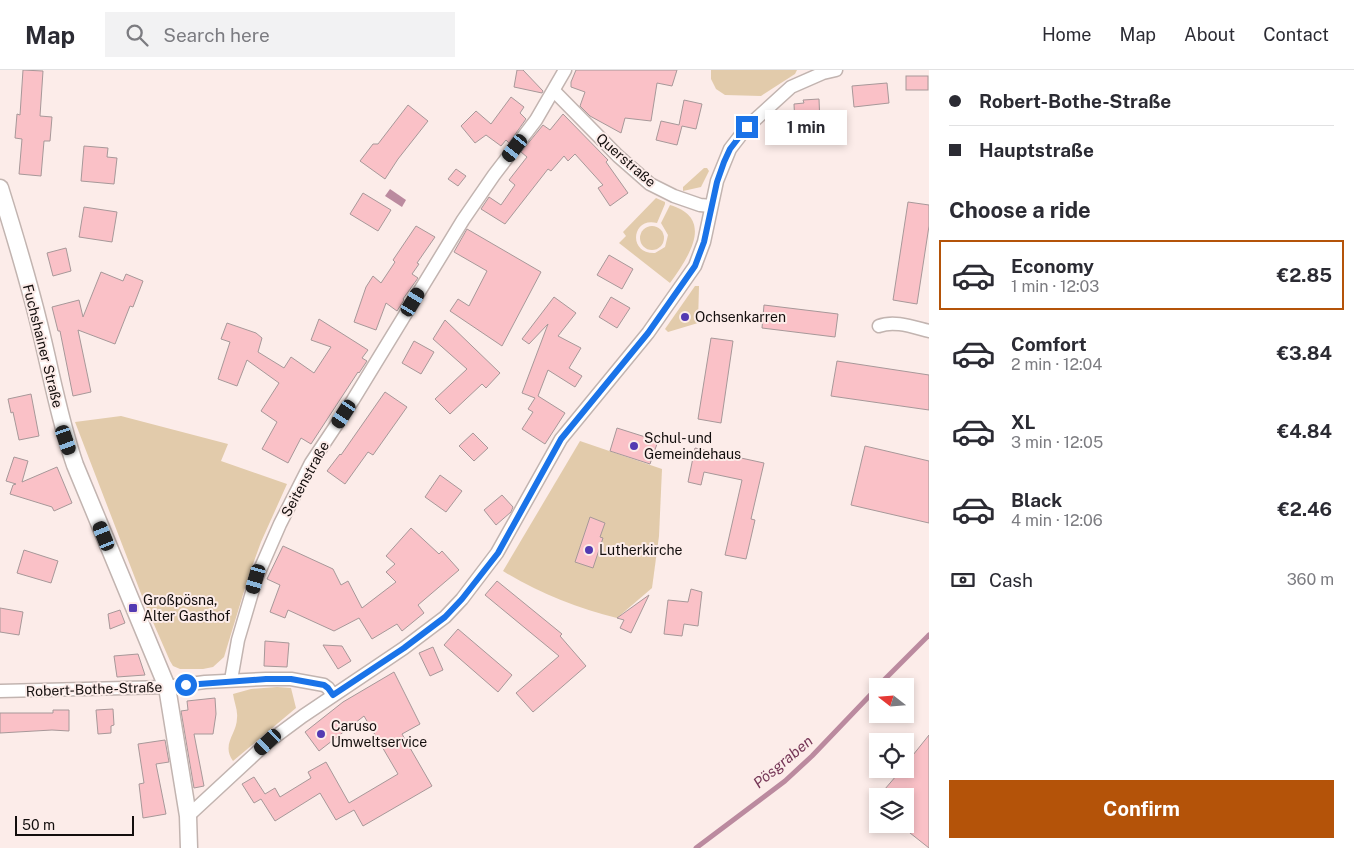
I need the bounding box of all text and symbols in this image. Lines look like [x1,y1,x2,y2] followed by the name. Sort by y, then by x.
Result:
[105,12,455,57] search box
[25,21,75,49] text: Map
[123,21,151,49] icon: search
[163,24,270,46] text: Search here
[1042,24,1092,45] text: Home
[1120,24,1156,45] text: Map
[1184,24,1235,45] text: About
[1263,24,1329,45] text: Contact
[979,90,1171,112] text: Robert-Bothe-Straße
[764,110,847,144] callout: 1 min
[736,116,758,138] route end
[787,118,825,137] text: 1 min
[593,130,659,190] street label: Querstraße
[499,132,530,164] car
[979,139,1094,161] text: Hauptstraße
[949,197,1091,223] text: Choose a ride
[951,253,996,298] icon: car
[1011,255,1094,277] text: Economy
[1277,264,1332,286] text: €2.85
[1011,277,1099,296] text: 1 min · 12:03
[20,283,66,410] street label: Fuchshainer Straße
[398,285,427,319] car
[695,309,786,325] place label: Ochsenkarren
[679,311,691,323] marker: Ochsenkarren
[951,331,996,376] icon: car
[1011,333,1087,355] text: Comfort
[1277,342,1332,364] text: €3.84
[1011,355,1102,374] text: 2 min · 12:04
[329,397,358,431] car
[951,409,996,454] icon: car
[1011,411,1036,433] text: XL
[1277,420,1332,442] text: €4.84
[54,423,77,457] car
[644,430,741,462] place label: Schul- und Gemeindehaus
[1011,433,1103,452] text: 3 min · 12:05
[278,439,332,519] street label: Seitenstraße
[628,440,640,452] marker: Schul- und Gemeindehaus
[951,487,996,532] icon: car
[1011,489,1062,511] text: Black
[1277,498,1332,520] text: €2.46
[1011,511,1103,530] text: 4 min · 12:06
[91,519,116,553] car
[599,542,683,558] place label: Lutherkirche
[583,544,595,556] marker: Lutherkirche
[244,563,267,595] car
[949,566,977,594] icon: cash
[989,569,1033,591] text: Cash
[1287,570,1334,589] text: 360 m
[143,592,231,624] place label: Großpösna, Alter Gasthof
[127,602,139,614] marker: Großpösna, Alter Gasthof
[175,674,197,696] route start
[869,678,914,722] north arrow
[869,678,914,833] map controls
[26,679,162,699] street label: Robert-Bothe-Straße
[331,718,427,750] place label: Caruso Umweltservice
[251,726,284,758] car
[315,728,327,740] marker: Caruso Umweltservice
[750,732,816,791] water label: Pösgraben
[869,733,914,778] button: locate
[949,780,1334,838] button: Confirm
[869,788,914,833] button: layers
[15,813,134,836] scale bar
[22,817,55,833] text: 50 m

